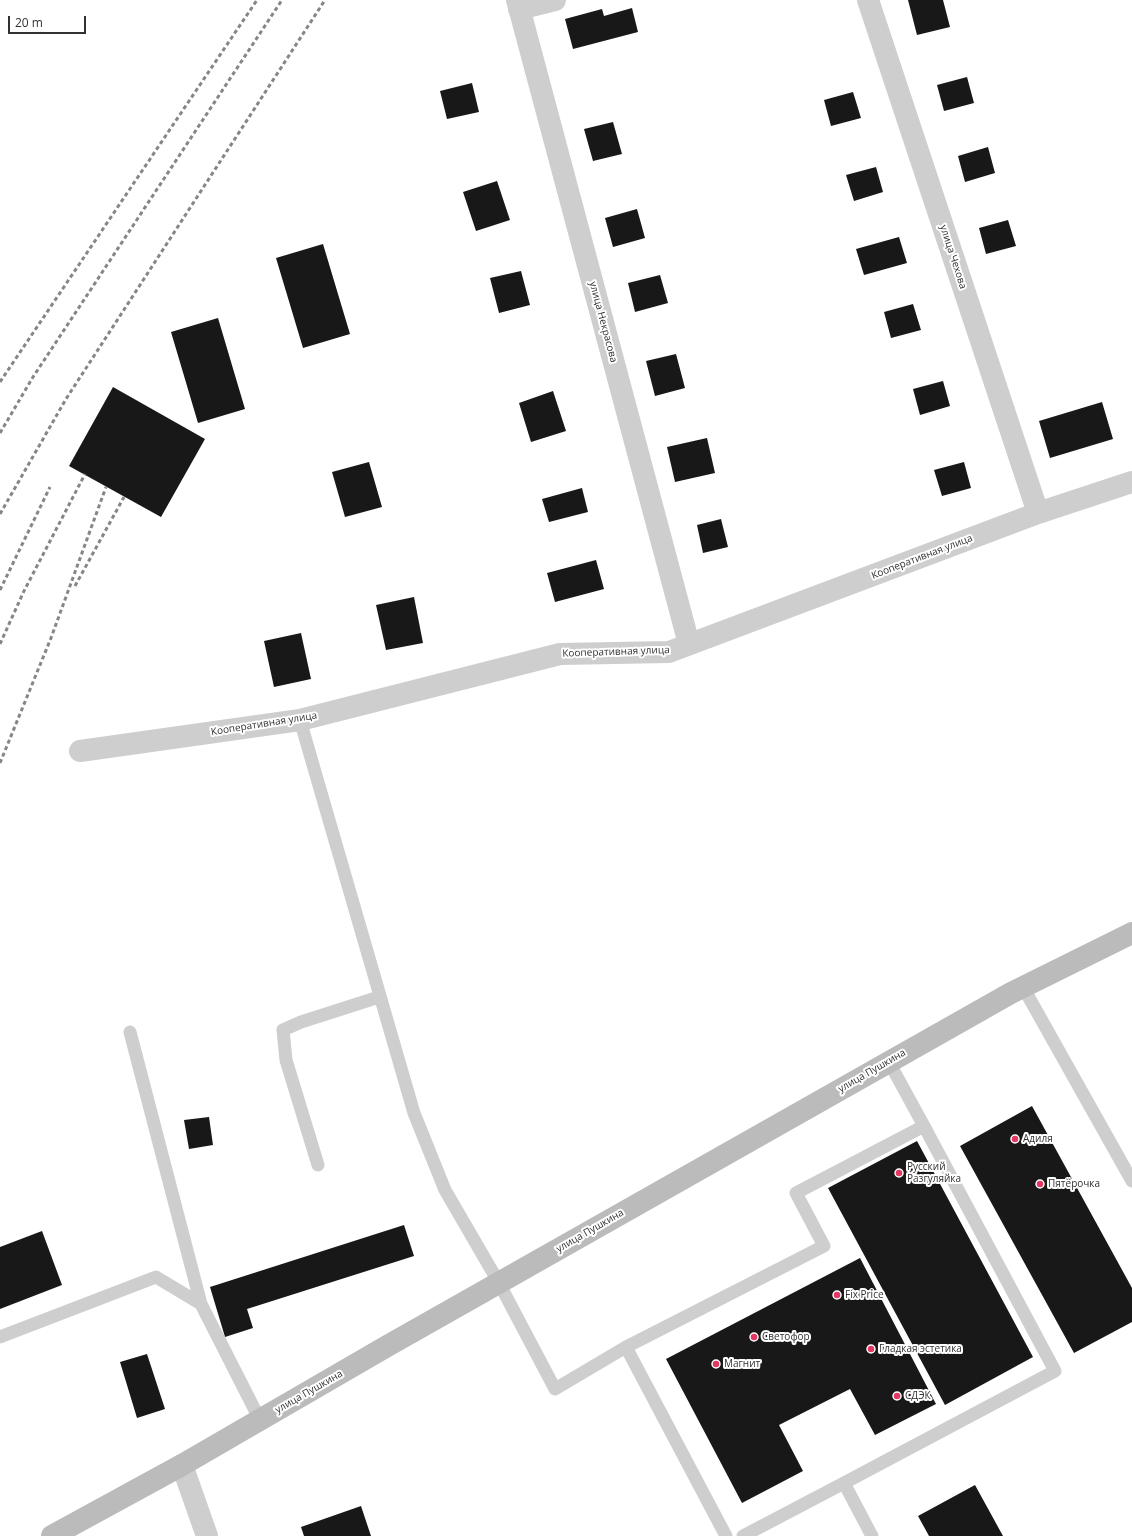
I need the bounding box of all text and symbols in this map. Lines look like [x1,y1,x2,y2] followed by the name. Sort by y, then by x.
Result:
[10,8,88,34] scale bar
[15,14,43,31] text: 20 m
[937,223,969,291] street label: улица Чехова
[586,280,620,364] street label: улица Некрасова
[870,532,974,582] street label: Кооперативная улица
[562,644,670,660] street label: Кооперативная улица
[210,710,318,738] street label: Кооперативная улица
[836,1047,908,1095] street label: улица Пушкина
[1023,1133,1053,1145] place label: Адиля
[1010,1134,1020,1144] marker: Адиля
[907,1161,961,1184] place label: Русский Разгуляйка
[894,1168,904,1178] marker: Русский Разгуляйка
[1048,1178,1100,1190] place label: Пятёрочка
[1035,1179,1045,1189] marker: Пятёрочка
[554,1207,626,1255] street label: улица Пушкина
[845,1289,884,1301] place label: Fix Price
[832,1290,842,1300] marker: Fix Price
[762,1331,810,1343] place label: Светофор
[749,1332,759,1342] marker: Светофор
[879,1343,962,1355] place label: Гладкая эстетика
[866,1344,876,1354] marker: Гладкая эстетика
[724,1358,760,1370] place label: Магнит
[711,1359,721,1369] marker: Магнит
[273,1368,345,1416] street label: улица Пушкина
[905,1390,931,1402] place label: СДЭК
[892,1391,902,1401] marker: СДЭК

